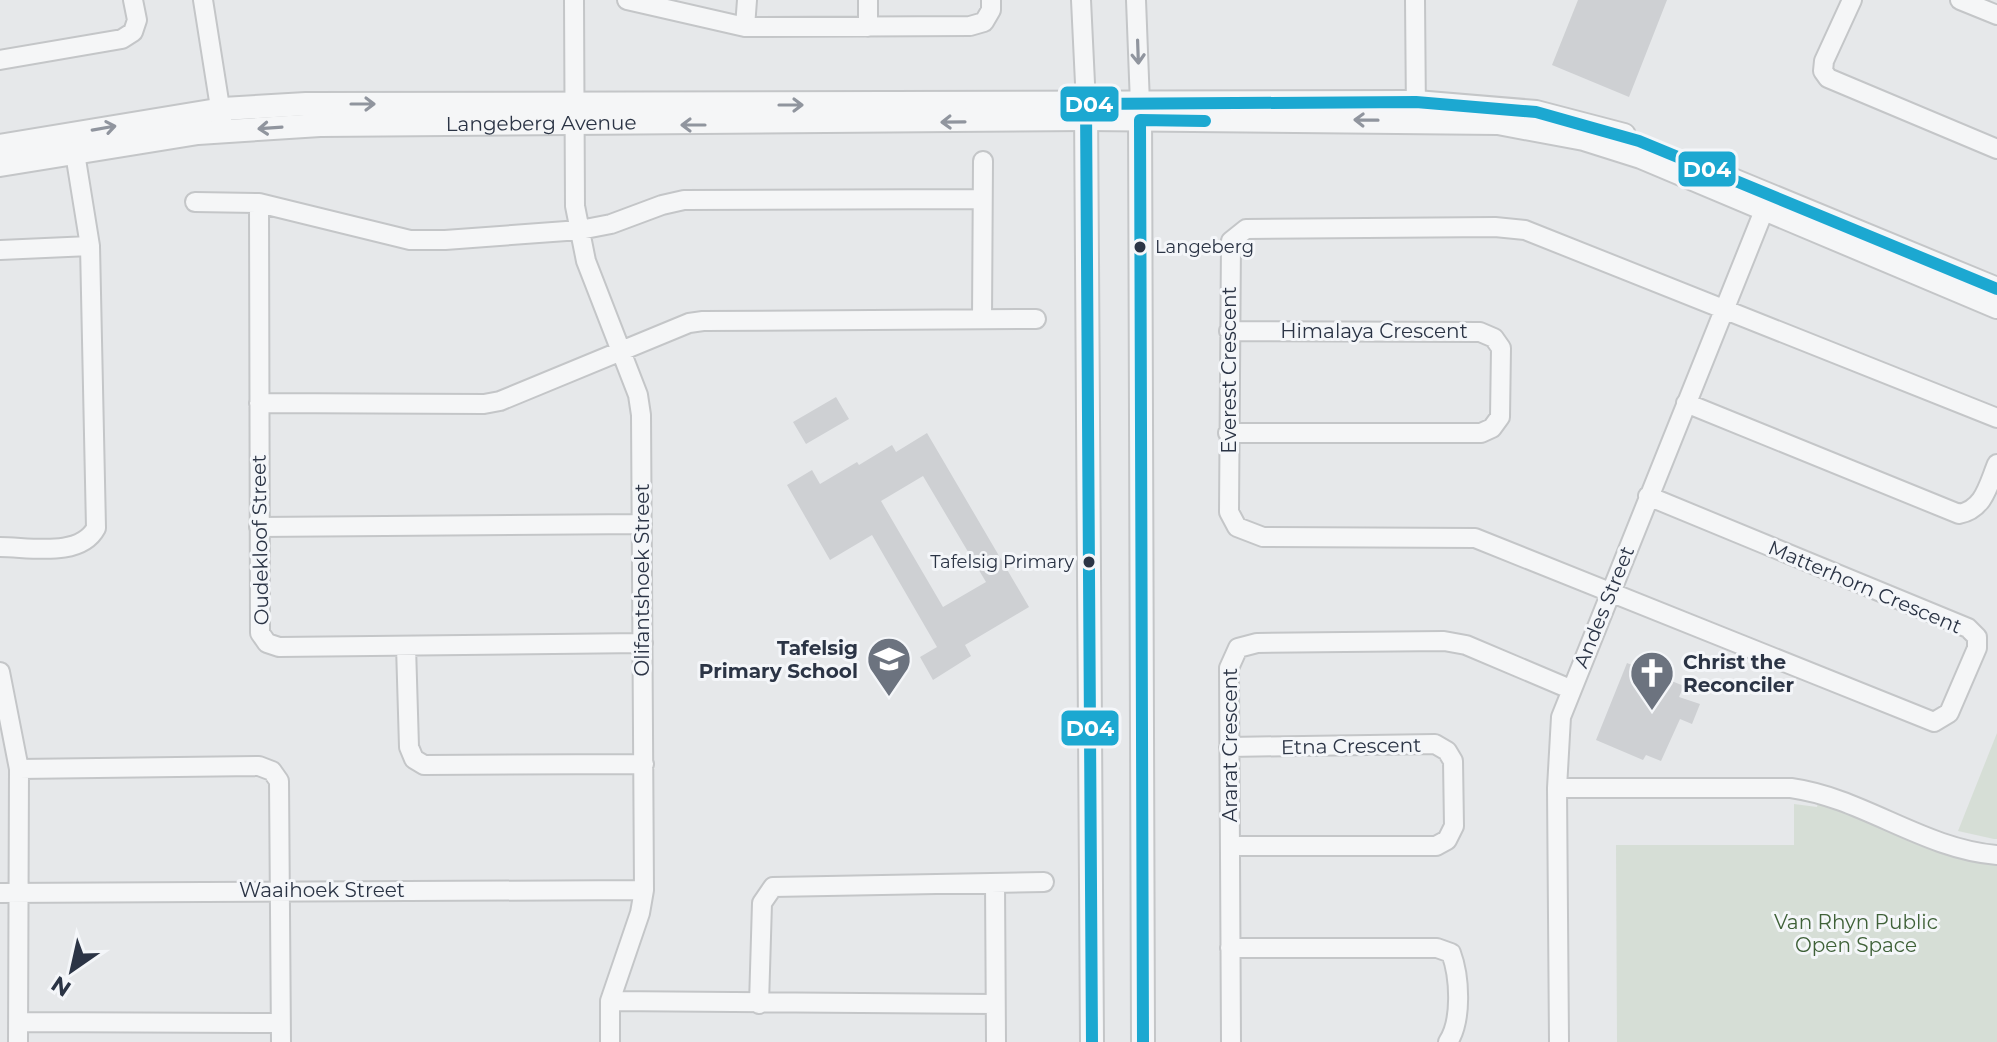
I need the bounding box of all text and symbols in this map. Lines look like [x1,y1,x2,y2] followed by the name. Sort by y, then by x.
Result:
[1130,38,1146,65] one-way arrow
[1059,85,1120,123] line badge: D04
[1065,91,1113,118] text: D04
[349,96,376,112] one-way arrow
[777,97,804,113] one-way arrow
[446,111,637,136] street label: Langeberg Avenue
[1353,112,1380,128] one-way arrow
[940,114,967,130] one-way arrow
[680,117,707,133] one-way arrow
[91,119,117,134] one-way arrow
[257,121,284,136] one-way arrow
[1677,150,1737,188] line badge: D04
[1683,156,1731,183] text: D04
[1155,236,1254,258] place label: Langeberg
[1132,239,1148,255] marker: Langeberg
[1217,286,1241,454] street label: Everest Crescent
[1280,319,1468,343] street label: Himalaya Crescent
[247,454,273,626] street label: Oudekloof Street
[630,483,654,677] street label: Olifantshoek Street
[1765,535,1965,639] street label: Matterhorn Crescent
[1569,543,1639,671] street label: Andes Street
[930,551,1074,573] place label: Tafelsig Primary
[1081,554,1097,570] marker: Tafelsig Primary
[865,635,913,698] school or university icon: Tafelsig Primary School
[699,636,858,683] place label: Tafelsig Primary School
[1628,649,1676,712] church icon: Christ the Reconciler
[1683,650,1794,697] place label: Christ the Reconciler
[1218,668,1242,822] street label: Ararat Crescent
[1060,709,1120,747] line badge: D04
[1066,715,1114,742] text: D04
[1281,733,1421,759] street label: Etna Crescent
[239,878,405,902] street label: Waaihoek Street
[1774,910,1938,957] park label: Van Rhyn Public Open Space
[32,930,112,1010] north arrow
[46,970,76,1002] text: N

